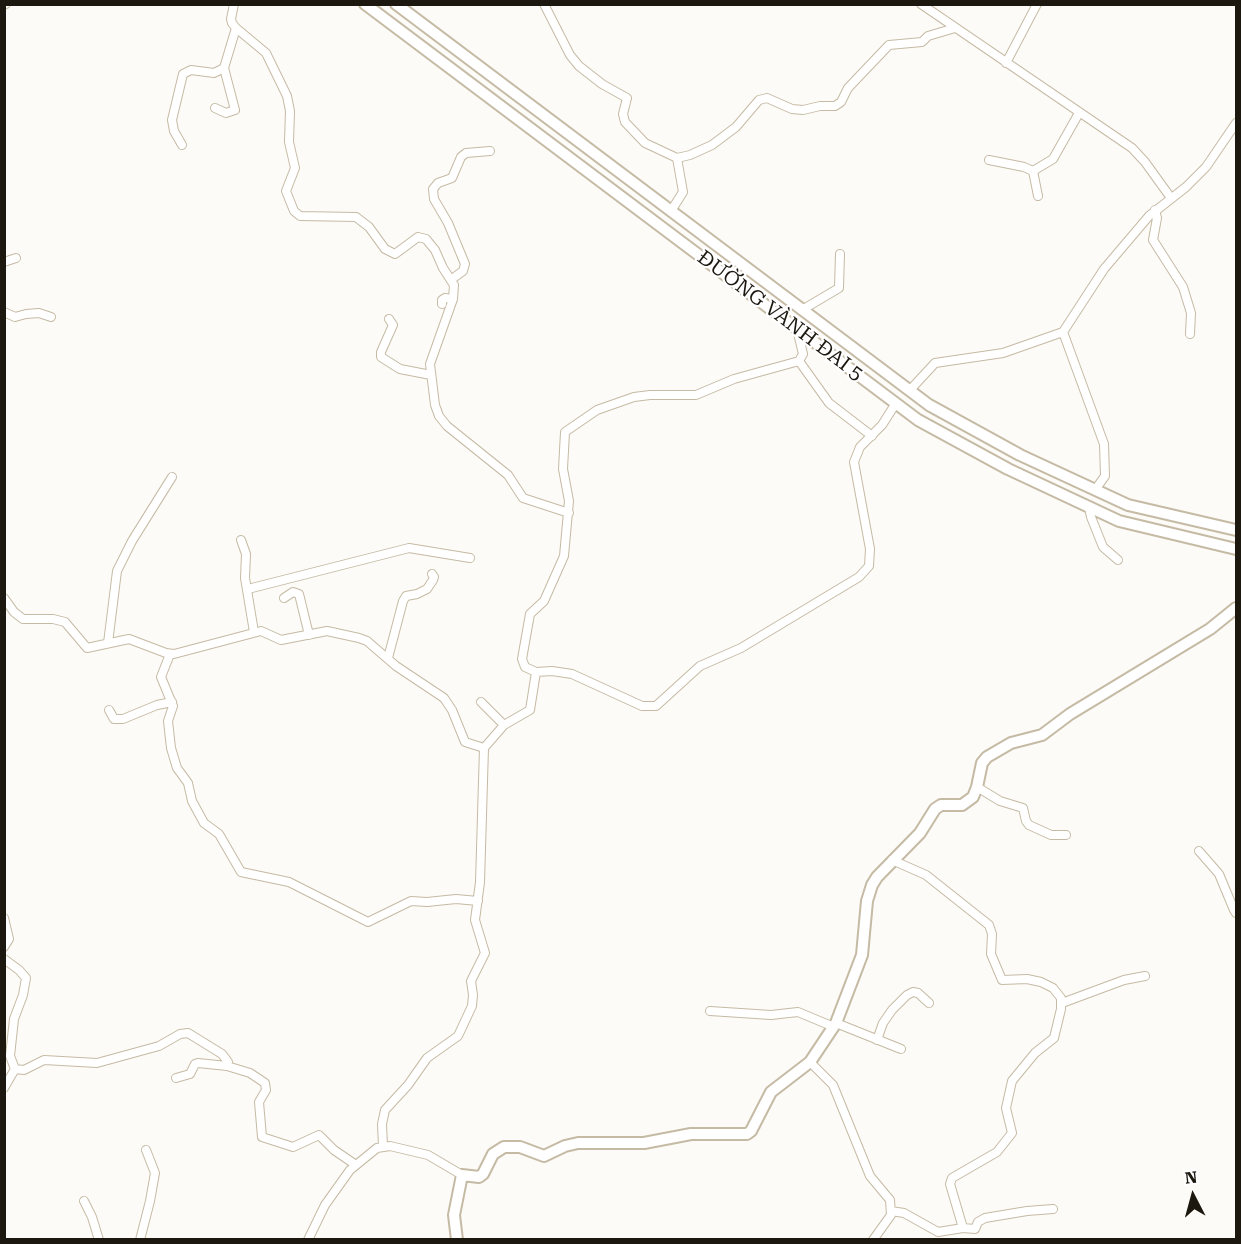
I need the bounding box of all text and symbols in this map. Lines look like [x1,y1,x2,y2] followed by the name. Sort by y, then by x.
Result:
[692,246,868,386] street label: ĐƯỜNG VÀNH ĐAI 5
[1163,1166,1223,1226] north arrow
[1184,1168,1198,1188] text: N

